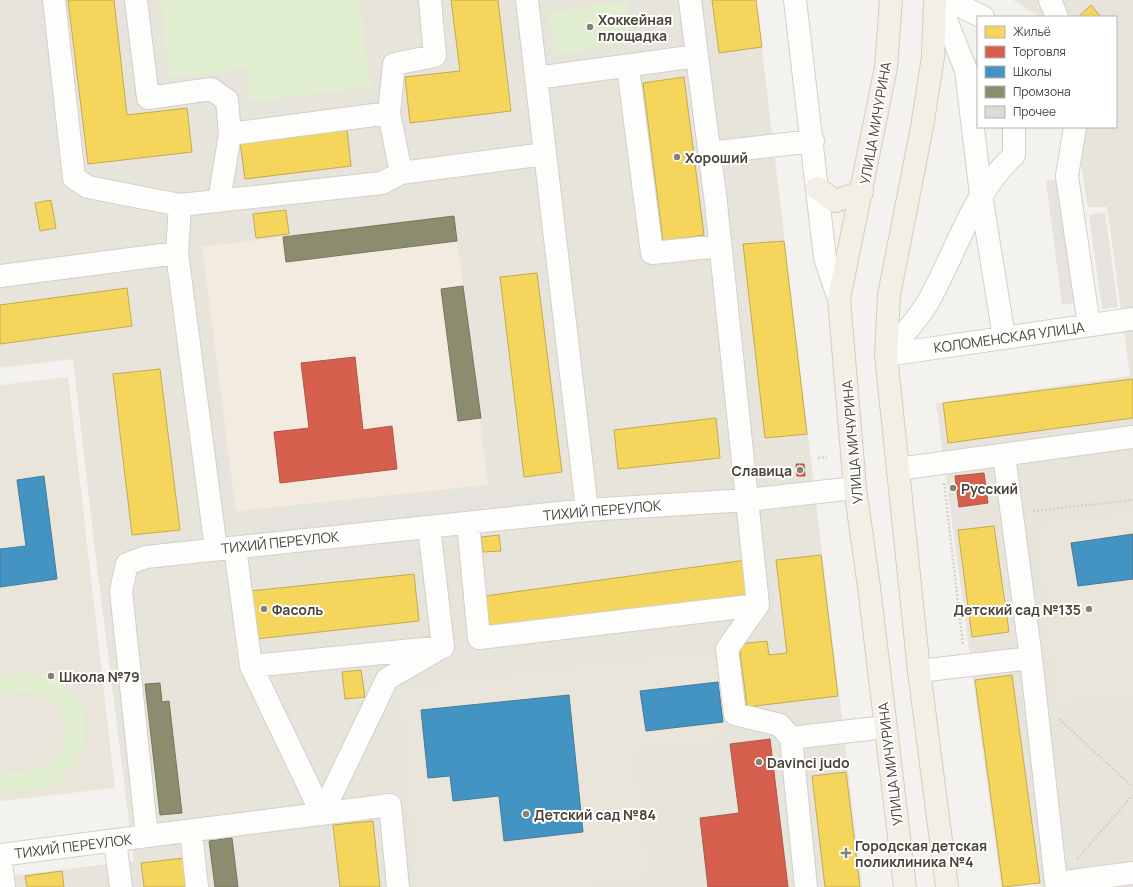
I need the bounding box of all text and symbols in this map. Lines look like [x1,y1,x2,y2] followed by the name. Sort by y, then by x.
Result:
[598,10,672,45] place label: Хоккейная площадка
[977,16,1117,128] legend
[585,22,595,32] marker: Хоккейная площадка
[1013,23,1051,40] text: Жильё
[1013,43,1066,60] text: Торговля
[855,60,895,186] street label: УЛИЦА МИЧУРИНА
[1013,63,1052,80] text: Школы
[1013,83,1071,100] text: Промзона
[1013,103,1056,120] text: Прочее
[685,148,748,167] place label: Хороший
[672,152,682,162] marker: Хороший
[933,317,1086,357] street label: КОЛОМЕНСКАЯ УЛИЦА
[837,379,867,505] street label: УЛИЦА МИЧУРИНА
[732,461,792,480] place label: Славица
[795,465,805,475] marker: Славица
[961,479,1018,498] place label: Русский
[948,483,958,493] marker: Русский
[542,495,663,525] street label: ТИХИЙ ПЕРЕУЛОК
[220,526,341,558] street label: ТИХИЙ ПЕРЕУЛОК
[272,600,323,619] place label: Фасоль
[954,600,1081,619] place label: Детский сад №135
[259,604,269,614] marker: Фасоль
[1084,604,1094,614] marker: Детский сад №135
[59,667,140,686] place label: Школа №79
[46,671,56,681] marker: Школа №79
[873,701,907,827] street label: УЛИЦА МИЧУРИНА
[767,753,850,772] place label: Davinci judo
[754,757,764,767] marker: Davinci judo
[534,805,656,824] place label: Детский сад №84
[521,809,531,819] marker: Детский сад №84
[13,829,134,863] street label: ТИХИЙ ПЕРЕУЛОК
[855,836,987,871] place label: Городская детская поликлиника №4
[840,847,852,859] marker: Городская детская поликлиника №4

